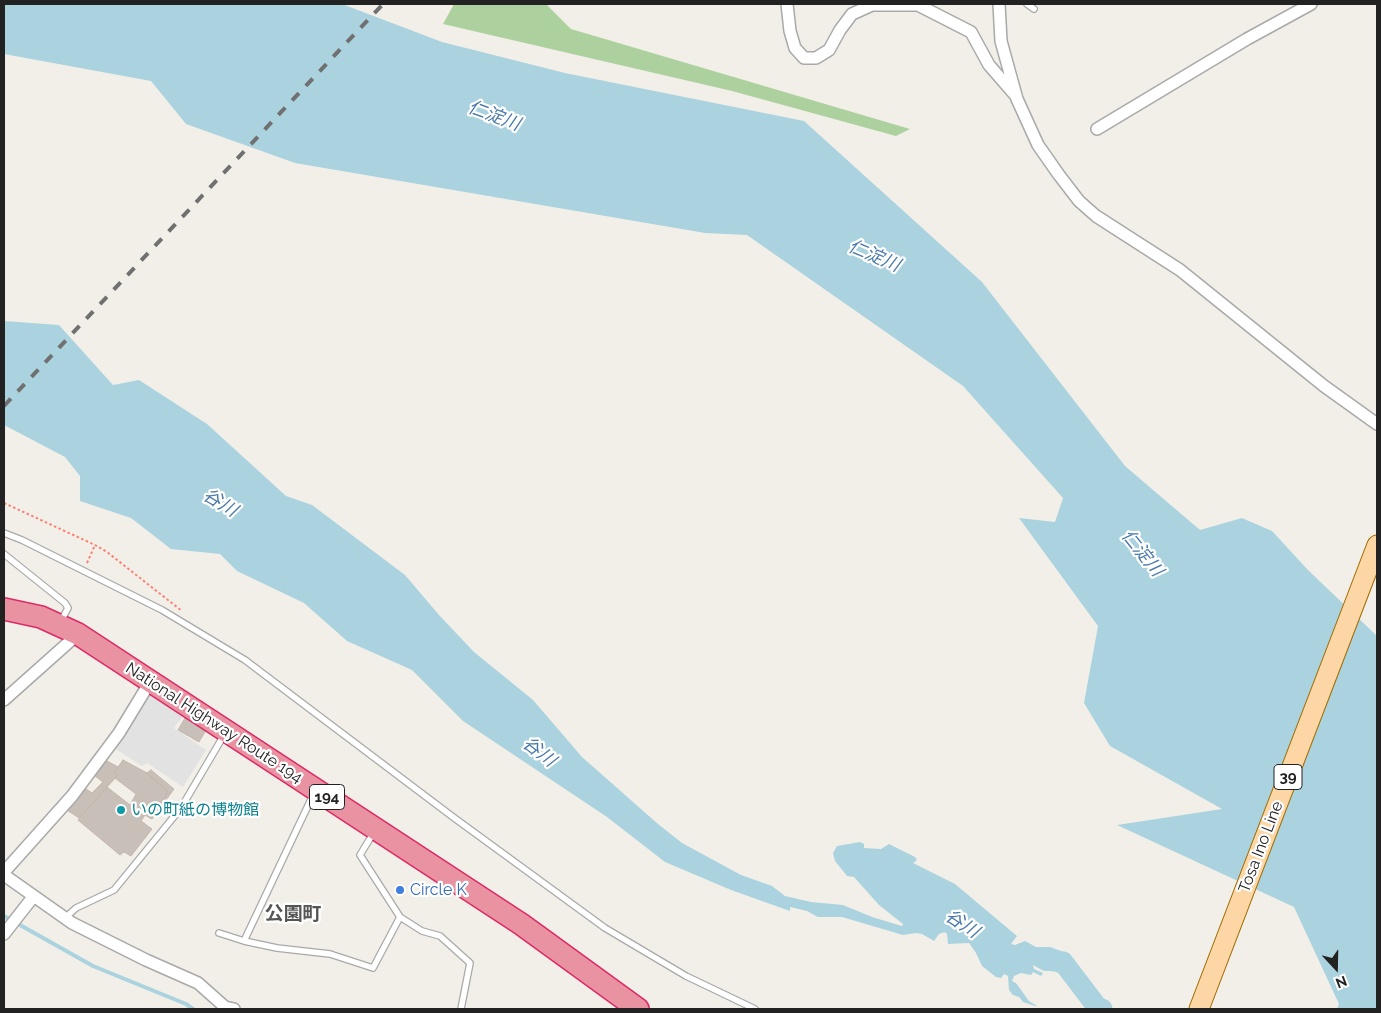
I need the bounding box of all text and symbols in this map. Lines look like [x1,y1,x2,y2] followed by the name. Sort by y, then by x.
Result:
[465,97,523,135] water label: 仁淀川
[845,236,903,276] water label: 仁淀川
[199,484,241,522] water label: 谷川
[1117,525,1167,581] water label: 仁淀川
[122,659,306,787] street label: National Highway Route 194
[518,732,560,772] water label: 谷川
[1274,764,1302,790] road number: 39
[310,784,344,810] road number: 194
[1235,799,1287,895] street label: Tosa Ino Line
[131,800,259,820] place label: いの町紙の博物館
[115,804,127,816] marker: いの町紙の博物館
[410,880,467,900] place label: Circle K
[394,884,406,896] marker: Circle K
[265,903,321,925] district label: 公園町
[941,905,983,943] water label: 谷川
[1311,943,1361,993] north arrow
[1334,973,1349,991] text: N

